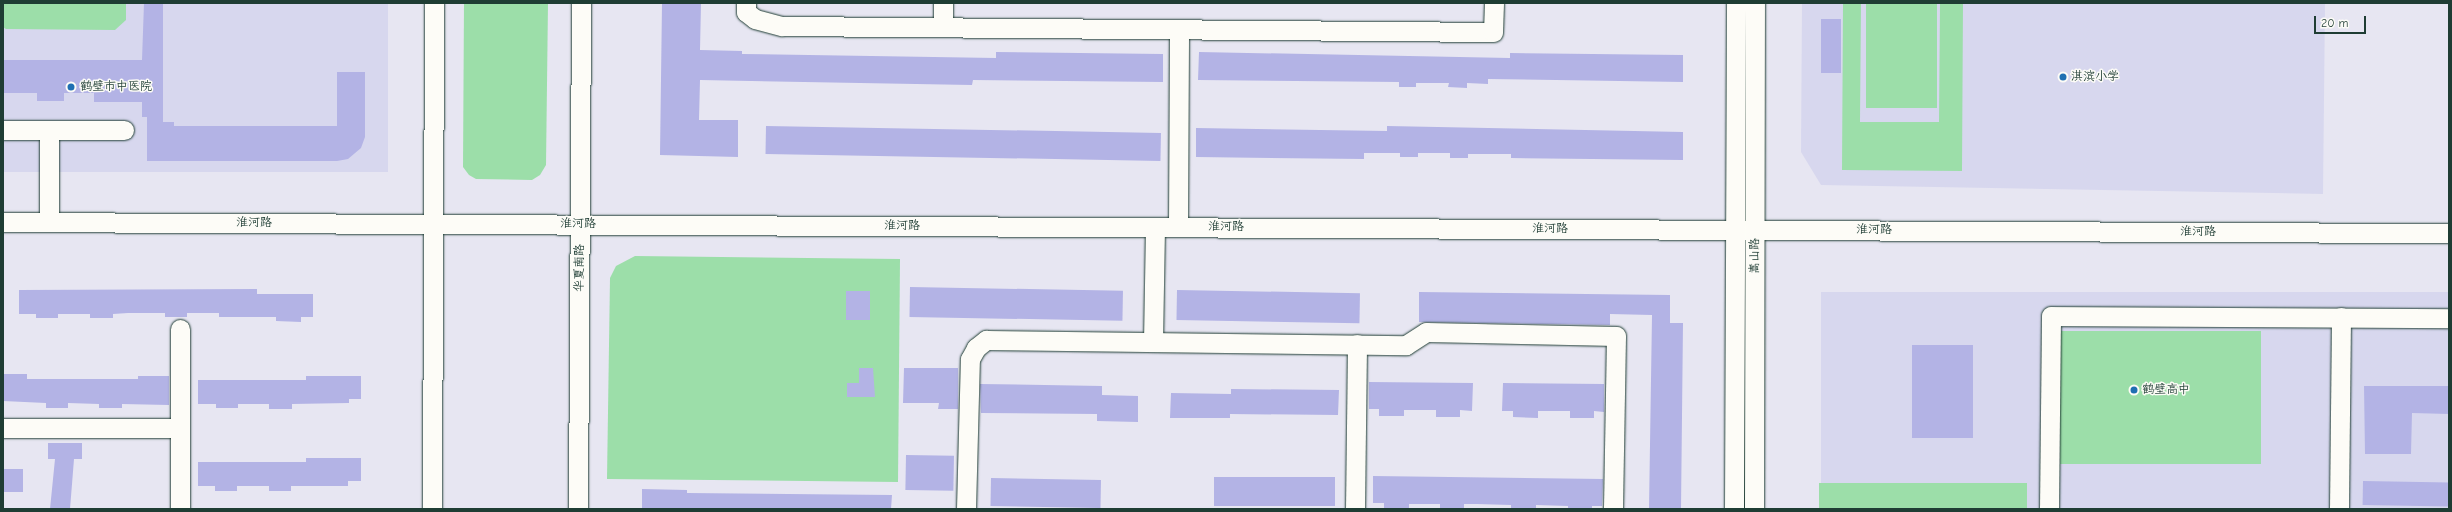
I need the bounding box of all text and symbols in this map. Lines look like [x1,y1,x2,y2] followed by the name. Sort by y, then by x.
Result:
[2316,8,2368,34] scale bar
[2321,16,2349,30] text: 20 m
[2071,70,2119,84] place label: 淇滨小学
[2058,72,2068,82] marker: 淇滨小学
[80,80,152,94] place label: 鹤壁市中医院
[65,81,77,93] marker: 鹤壁市中医院
[236,216,272,230] street label: 淮河路
[560,217,596,231] street label: 淮河路
[884,219,920,233] street label: 淮河路
[1208,220,1244,234] street label: 淮河路
[1532,222,1568,236] street label: 淮河路
[1856,223,1892,237] street label: 淮河路
[2180,225,2216,239] street label: 淮河路
[1748,238,1762,274] street label: 嵩山路
[573,244,587,292] street label: 华夏南路
[2142,383,2190,397] place label: 鹤壁高中
[2129,385,2139,395] marker: 鹤壁高中

